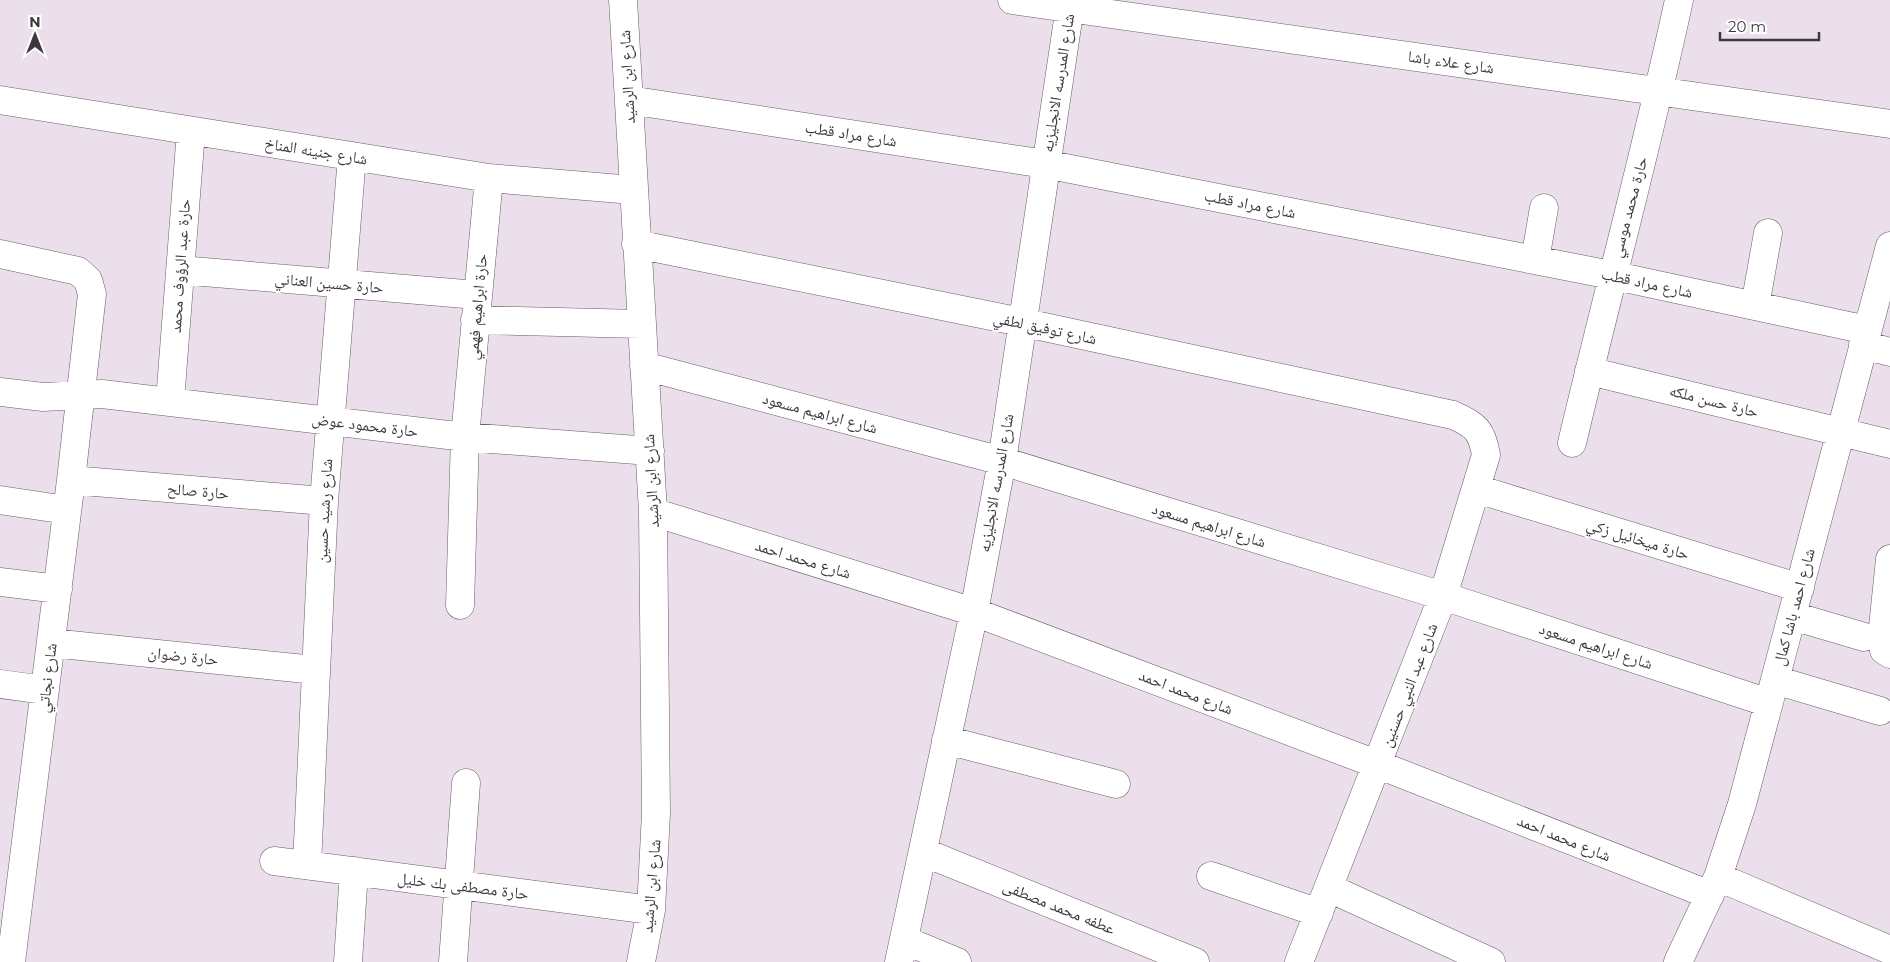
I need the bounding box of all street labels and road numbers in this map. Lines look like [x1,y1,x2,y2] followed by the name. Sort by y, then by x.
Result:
[1038,12,1079,154] street label: شارع المدرسه الانجليزيه
[615,30,640,124] street label: شارع ابن الرشيد
[1407,47,1495,78] street label: شارع علاء باشا
[803,117,898,152] street label: شارع مراد قطب
[263,133,369,170] street label: شارع جنينه المناخ
[1606,154,1655,260] street label: حارة محمد موسي
[1202,186,1297,223] street label: شارع مراد قطب
[166,198,194,334] street label: حارة عبد الرؤوف محمد
[463,253,494,361] street label: حارة ابراهيم فهمي
[1599,264,1694,303] street label: شارع مراد قطب
[274,269,384,300] street label: حارة حسين العناني
[991,308,1098,351] street label: شارع توفيق لطفي
[1667,381,1761,422] street label: حارة حسن ملكه
[760,389,880,438] street label: شارع ابراهيم مسعود
[311,409,419,442] street label: حارة محمود عوض
[974,412,1019,554] street label: شارع المدرسه الانجليزيه
[639,434,664,528] street label: شارع ابن الرشيد
[312,458,337,564] street label: شارع رشيد حسين
[166,479,230,504] street label: حارة صالح
[1149,499,1268,552] street label: شارع ابراهيم مسعود
[1583,514,1692,567] street label: حارة ميخائيل زكي
[753,535,853,584] street label: شارع محمد احمد
[1769,546,1820,668] street label: شارع احمد باشا كمال
[1537,619,1655,674] street label: شارع ابراهيم مسعود
[1377,620,1444,751] street label: شارع عبد النبي حسنين
[33,642,64,714] street label: شارع نجاتي
[147,643,219,670] street label: حارة رضوان
[1136,665,1236,720] street label: شارع محمد احمد
[1514,811,1614,866] street label: شارع محمد احمد
[637,838,666,934] street label: شارع ابن الرشيد
[396,869,530,904] street label: حارة مصطفى بك خليل
[1000,876,1118,939] street label: عطفه محمد مصطفى

